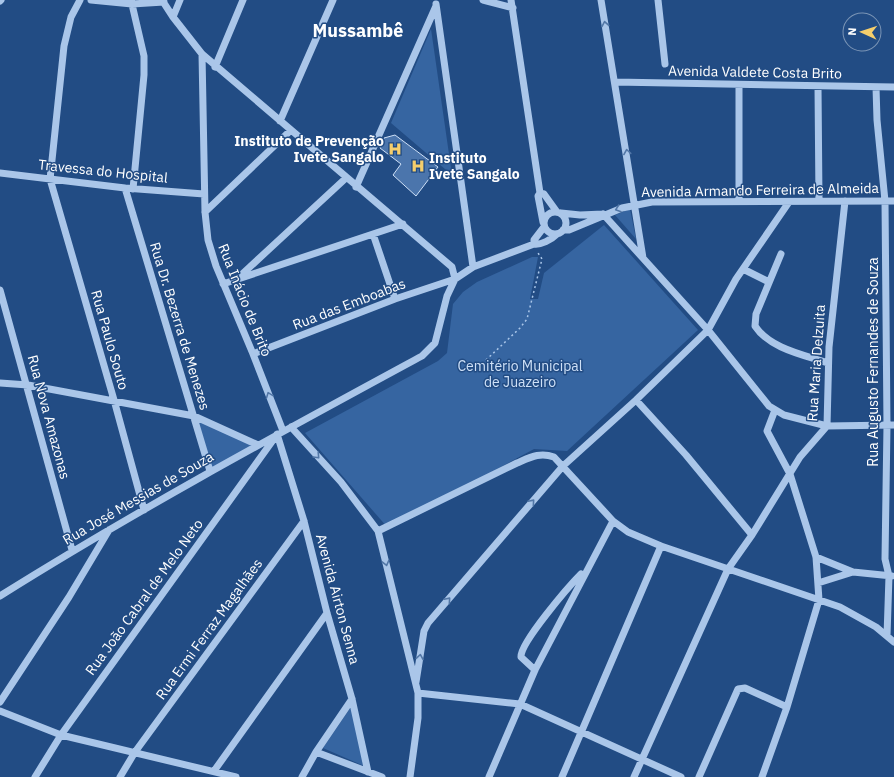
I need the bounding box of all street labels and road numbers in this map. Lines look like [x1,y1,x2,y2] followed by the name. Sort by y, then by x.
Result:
[668,61,842,83] street label: Avenida Valdete Costa Brito
[37,155,169,187] street label: Travessa do Hospital
[641,179,880,201] street label: Avenida Armando Ferreira de Almeida
[146,240,214,412] street label: Rua Dr. Bezerra de Menezes
[214,241,276,359] street label: Rua Inácio de Brito
[864,257,882,467] street label: Rua Augusto Fernandes de Souza
[290,274,408,334] street label: Rua das Emboabas
[87,288,133,392] street label: Rua Paulo Souto
[803,303,829,422] street label: Rua Maria Delzuita
[24,353,74,481] street label: Rua Nova Amazonas
[59,447,217,549] street label: Rua José Messias de Souza
[81,515,207,679] street label: Rua João Cabral de Melo Neto
[312,532,364,667] street label: Avenida Airton Senna
[152,555,266,703] street label: Rua Ermi Ferraz Magalhães

